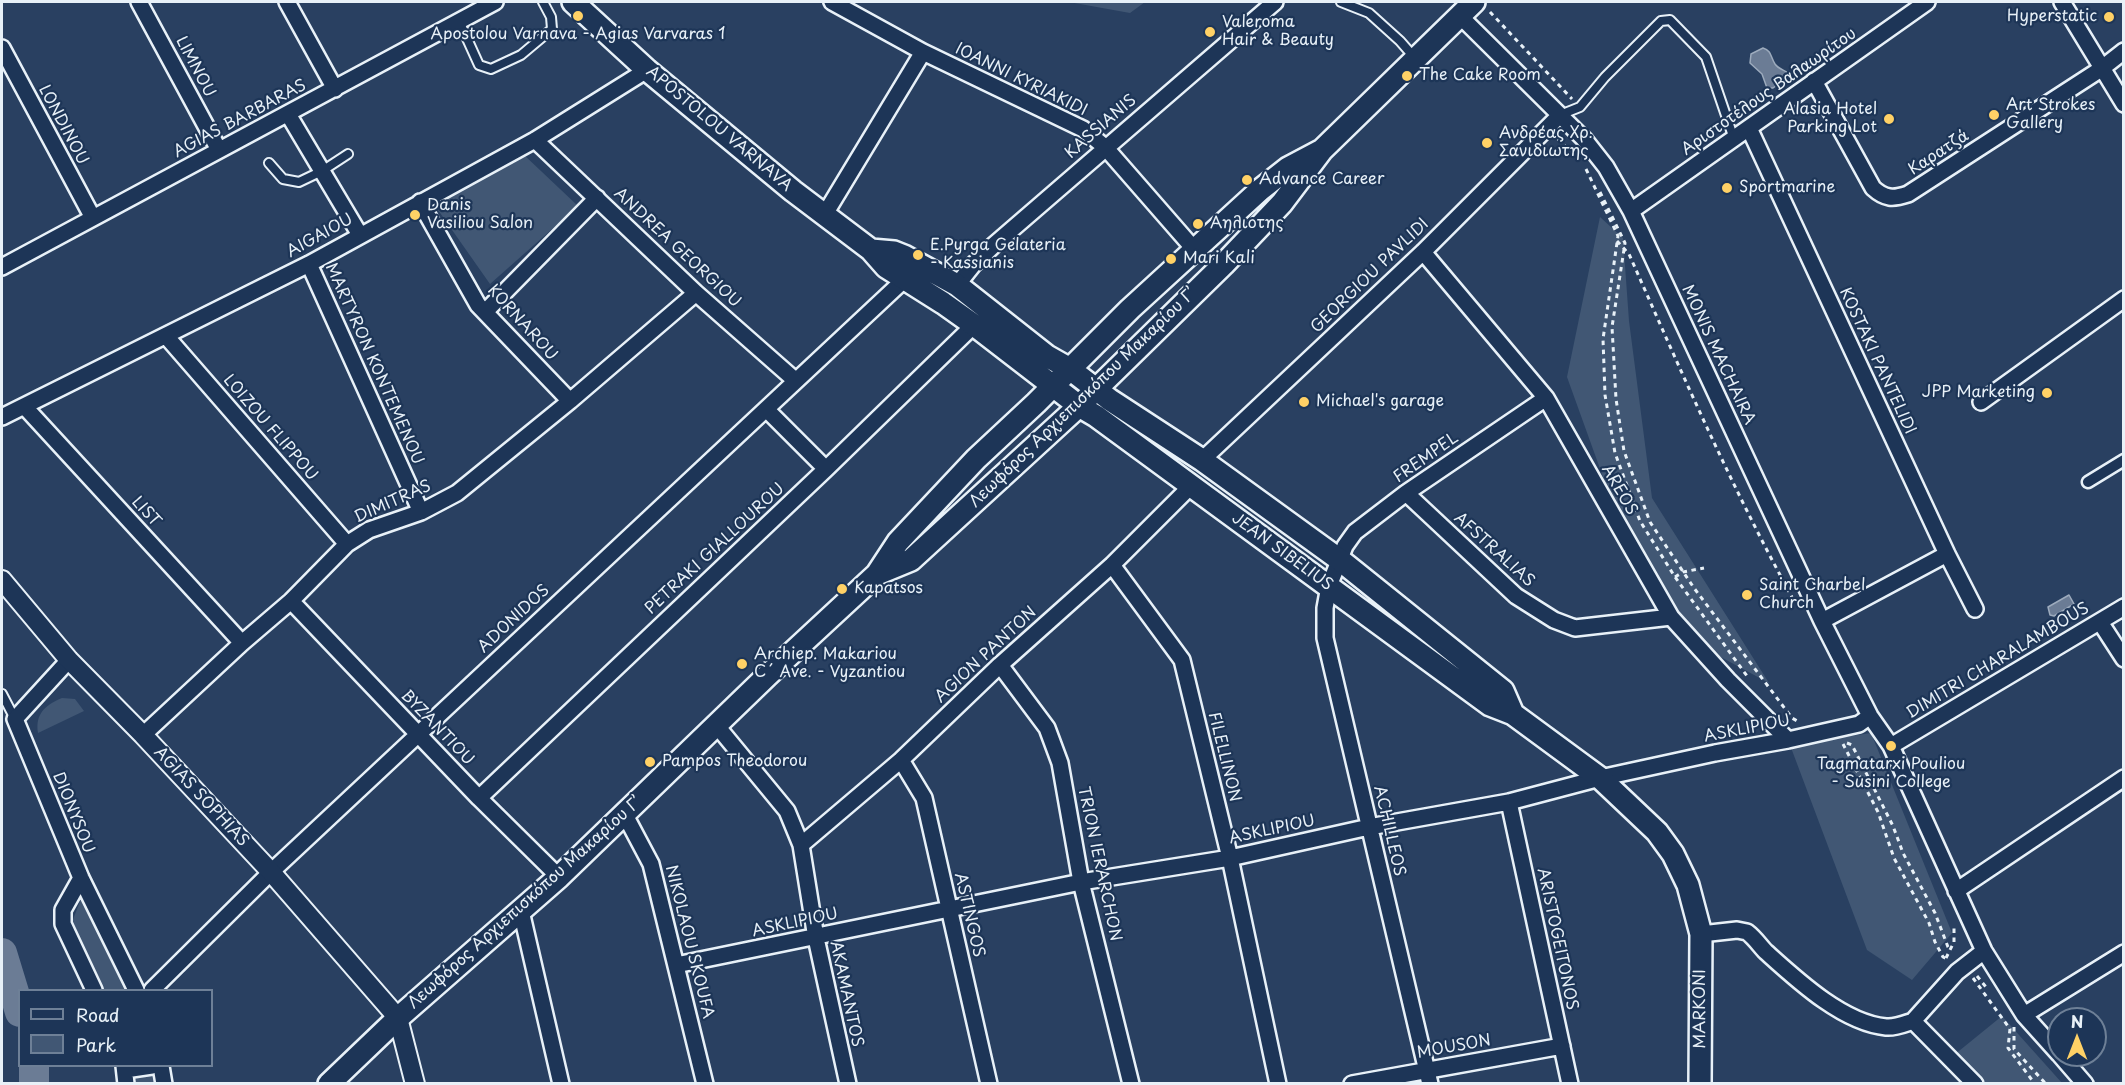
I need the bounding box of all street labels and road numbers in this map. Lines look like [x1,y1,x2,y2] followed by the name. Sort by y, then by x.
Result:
[1678,24,1860,160] street label: Αριστοτέλους Βαλαωρίτου
[171,33,219,101] street label: LIMNOU
[952,40,1090,120] street label: IOANNI KYRIAKIDI
[642,62,796,196] street label: APOSTOLOU VARNAVA
[170,76,310,162] street label: AGIAS BARBARAS
[34,82,92,168] street label: LONDINOU
[1062,91,1140,163] street label: KASSIANIS
[1905,126,1973,180] street label: Καρατζά
[610,184,744,312] street label: ANDREA GEORGIOU
[284,210,356,262] street label: AIGAIOU
[1307,215,1433,337] street label: GEORGIOU PAVLIDI
[321,260,427,468] street label: MARTYRON KONTEMENOU
[483,281,561,365] street label: KORNAROU
[1677,282,1759,428] street label: MONIS MACHAIRA
[966,284,1200,512] street label: Λεωφόρος Αρχιεπισκόπου Μακαρίου Γ’
[1835,285,1919,437] street label: KOSTAKI PANTELIDI
[219,371,321,485] street label: LOIZOU FLIPPOU
[1390,429,1462,487] street label: FREMPEL
[1597,461,1641,519] street label: AREOS
[352,477,434,527] street label: DIMITRAS
[641,479,789,619] street label: PETRAKI GIALLOUROU
[127,493,165,531] street label: LIST
[1228,509,1336,595] street label: JEAN SIBELIUS
[1450,509,1538,591] street label: AFSTRALIAS
[474,581,554,657] street label: ADONIDOS
[1903,599,2093,723] street label: DIMITRI CHARALAMBOUS
[931,603,1041,707] street label: AGION PANTON
[396,686,478,770] street label: BYZANTIOU
[1204,710,1244,804] street label: FILELLINON
[1702,711,1792,747] street label: ASKLIPIOU
[150,743,252,851] street label: AGIAS SOPHIAS
[48,770,98,856] street label: DIONYSOU
[1369,784,1409,878] street label: ACHILLEOS
[1073,785,1125,943] street label: TRION IERARCHON
[404,793,646,1013] street label: Λεωφόρος Αρχιεπισκόπου Μακαρίου Γ’
[1227,812,1317,848] street label: ASKLIPIOU
[661,863,717,1021] street label: NIKOLAOU SKOUFA
[1533,866,1581,1012] street label: ARISTOGEITONOS
[950,871,988,959] street label: ASTINGOS
[750,905,840,941] street label: ASKLIPIOU
[825,939,867,1049] street label: AKAMANTOS
[1691,969,1711,1049] street label: MARKONI
[1416,1031,1492,1063] street label: MOUSON

